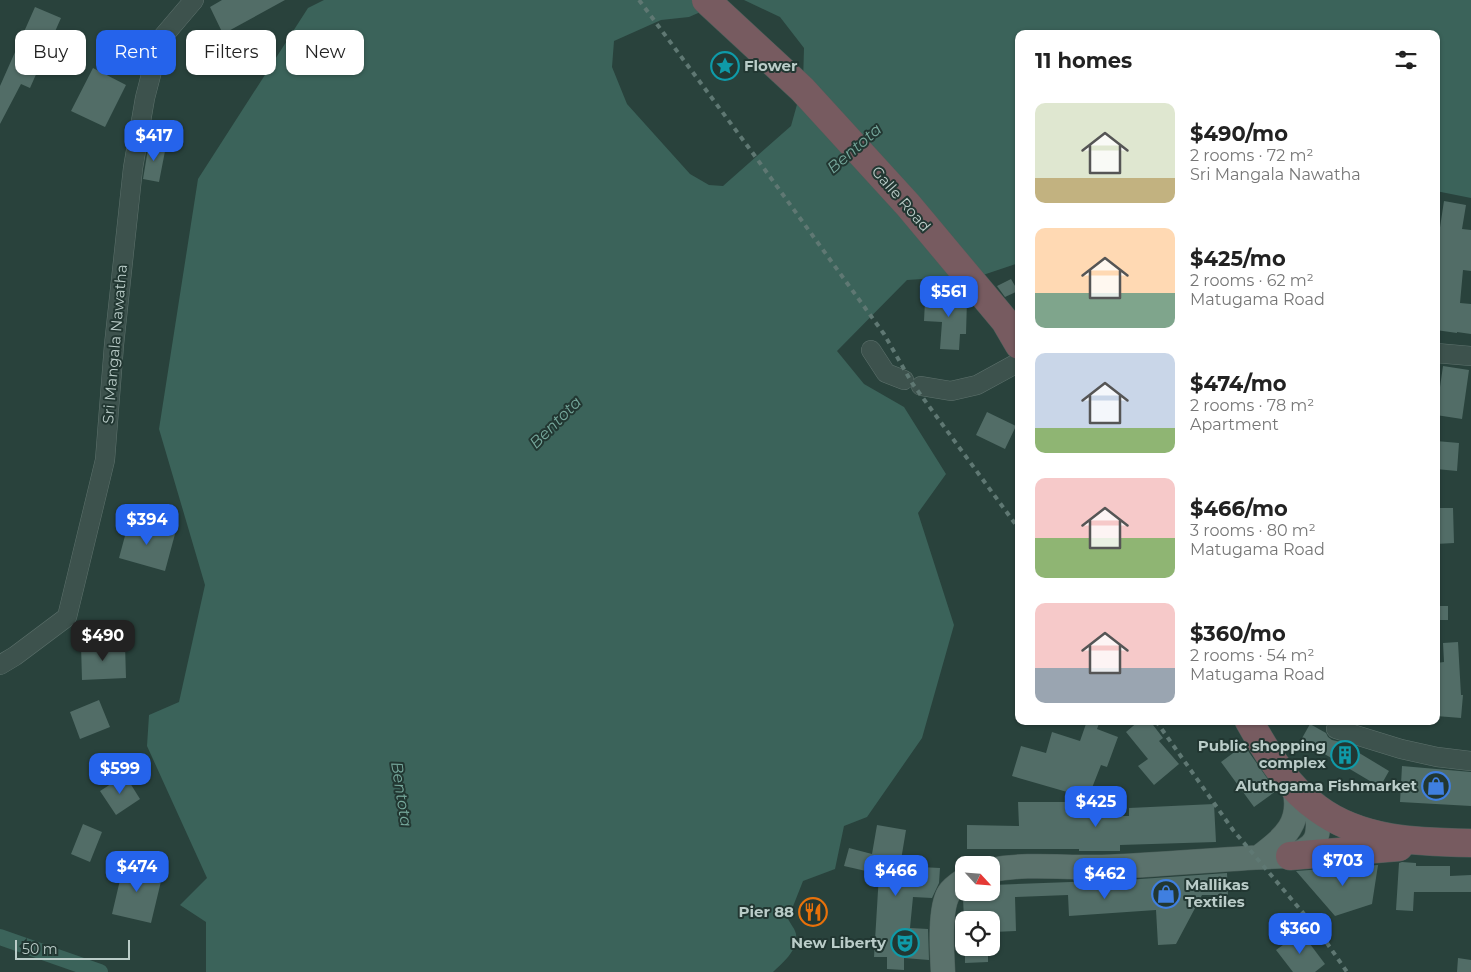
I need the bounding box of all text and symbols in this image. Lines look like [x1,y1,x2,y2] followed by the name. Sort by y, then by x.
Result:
[15,30,86,75] chip: Buy
[96,30,176,75] chip: Rent
[186,30,276,75] chip: Filters
[286,30,364,75] chip: New
[1392,46,1420,74] icon: filters
[1035,48,1132,73] text: 11 homes
[710,51,740,81] place icon: Flower
[744,56,798,75] place label: Flower
[124,120,184,162] pin: $417
[823,120,886,177] water label: Bentota
[1190,121,1288,146] text: $490/mo
[1075,123,1135,183] icon: home
[135,126,173,145] text: $417
[1190,146,1313,165] text: 2 rooms · 72 m²
[868,162,935,235] street label: Galle Road
[1190,165,1361,184] text: Sri Mangala Nawatha
[1190,246,1286,271] text: $425/mo
[1075,248,1135,308] icon: home
[98,263,131,425] street label: Sri Mangala Nawatha
[1190,271,1314,290] text: 2 rooms · 62 m²
[919,276,979,318] pin: $561
[931,282,967,301] text: $561
[1190,290,1325,309] text: Matugama Road
[1190,371,1287,396] text: $474/mo
[1075,373,1135,433] icon: home
[525,392,585,452] water label: Bentota
[1190,396,1314,415] text: 2 rooms · 78 m²
[1190,415,1279,434] text: Apartment
[1190,496,1288,521] text: $466/mo
[1075,498,1135,558] icon: home
[117,504,177,546] pin: $394
[127,510,167,529] text: $394
[1190,521,1316,540] text: 3 rooms · 80 m²
[1190,540,1325,559] text: Matugama Road
[73,620,133,662] pin: $490
[1190,621,1286,646] text: $360/mo
[1075,623,1135,683] icon: home
[82,626,124,645] text: $490
[1190,646,1314,665] text: 2 rooms · 54 m²
[1190,665,1325,684] text: Matugama Road
[1198,736,1326,772] place label: Public shopping complex
[1330,740,1360,770] building icon: Public shopping complex
[90,752,150,795] pin: $599
[100,759,140,778] text: $599
[387,760,416,828] water label: Bentota
[1421,771,1451,801] shop icon: Aluthgama Fishmarket
[1234,776,1417,795] place label: Aluthgama Fishmarket
[1066,786,1126,828] pin: $425
[1076,792,1116,811] text: $425
[1313,844,1373,887] pin: $703
[107,850,167,893] pin: $474
[1323,851,1363,870] text: $703
[866,854,926,897] pin: $466
[955,856,1000,901] north arrow
[955,856,1000,956] map controls
[117,857,157,876] text: $474
[1075,858,1135,900] pin: $462
[875,861,917,880] text: $466
[1084,864,1126,883] text: $462
[1185,875,1249,911] place label: Mallikas Textiles
[1151,879,1181,909] shop icon: Mallikas Textiles
[798,897,828,927] restaurant icon: Pier 88
[739,902,794,921] place label: Pier 88
[955,911,1000,956] button: locate
[1270,912,1330,955] pin: $360
[1280,919,1320,938] text: $360
[890,928,920,958] theatre icon: New Liberty
[791,933,887,952] place label: New Liberty
[15,937,130,960] scale bar
[22,940,58,958] text: 50 m

